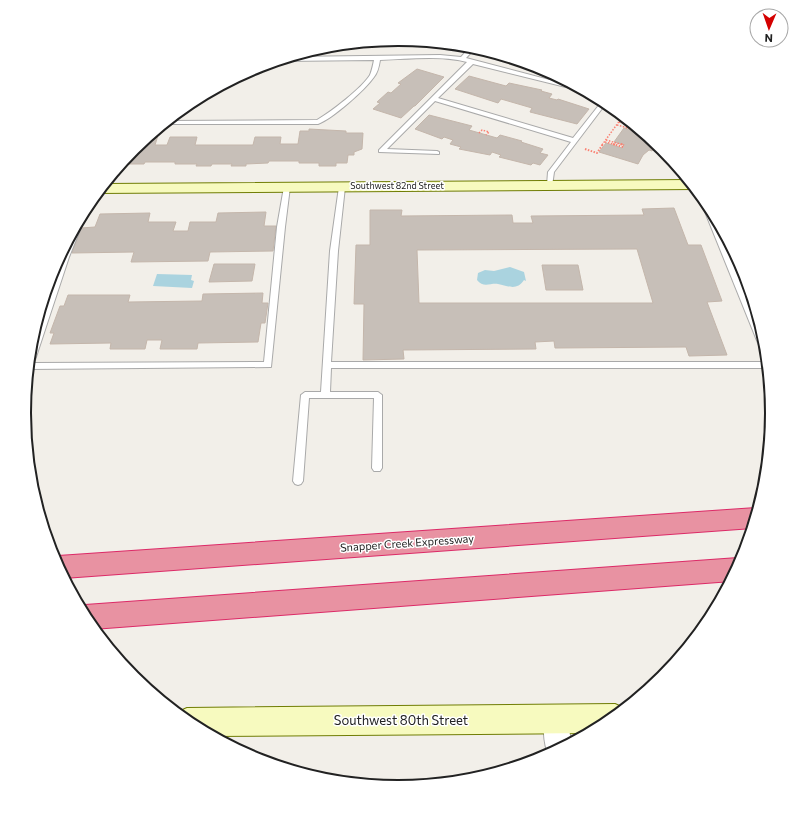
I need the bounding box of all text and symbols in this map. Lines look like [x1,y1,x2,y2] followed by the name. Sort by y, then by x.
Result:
[749,8,789,48] north arrow
[764,32,773,45] text: N
[350,180,444,191] street label: Southwest 82nd Street
[340,531,475,554] street label: Snapper Creek Expressway
[334,712,468,728] street label: Southwest 80th Street

